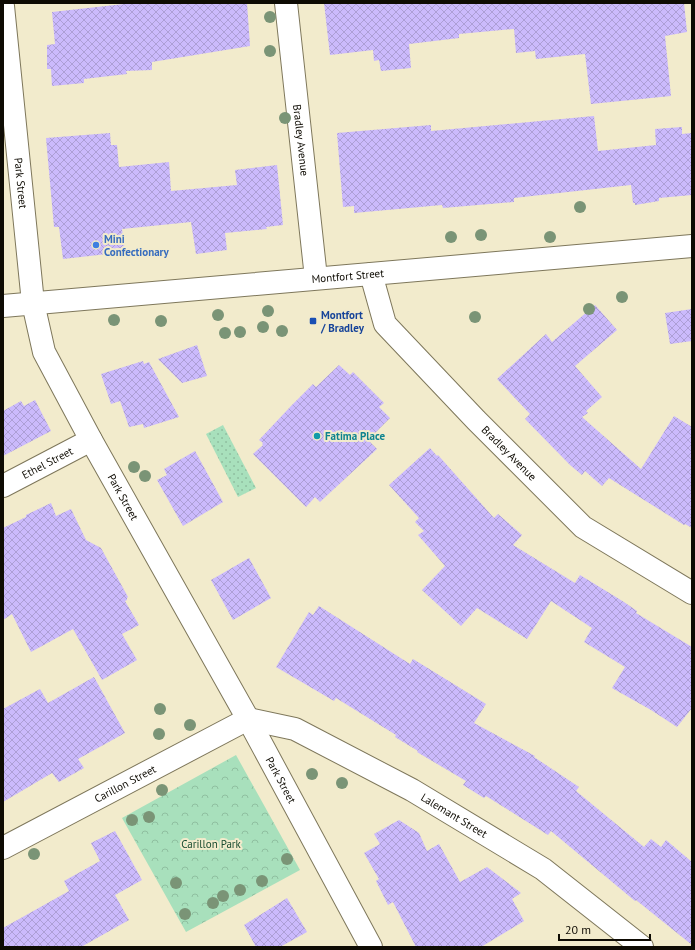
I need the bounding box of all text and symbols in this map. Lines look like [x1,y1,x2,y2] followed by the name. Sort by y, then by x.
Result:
[290,104,312,177] street label: Bradley Avenue
[11,157,30,209] street label: Park Street
[104,232,169,259] place label: Mini Confectionary
[91,240,101,250] marker: Mini Confectionary
[311,266,385,286] street label: Montfort Street
[320,308,365,335] place label: Montfort / Bradley
[308,316,318,326] marker: Montfort / Bradley
[479,423,540,484] street label: Bradley Avenue
[325,429,385,443] place label: Fatima Place
[312,431,322,441] marker: Fatima Place
[19,444,75,482] street label: Ethel Street
[105,471,142,523] street label: Park Street
[263,754,299,806] street label: Park Street
[92,762,159,806] street label: Carillon Street
[418,790,490,841] street label: Lalemant Street
[181,837,242,851] park label: Carillon Park
[559,916,650,942] scale bar
[565,922,591,937] text: 20 m

